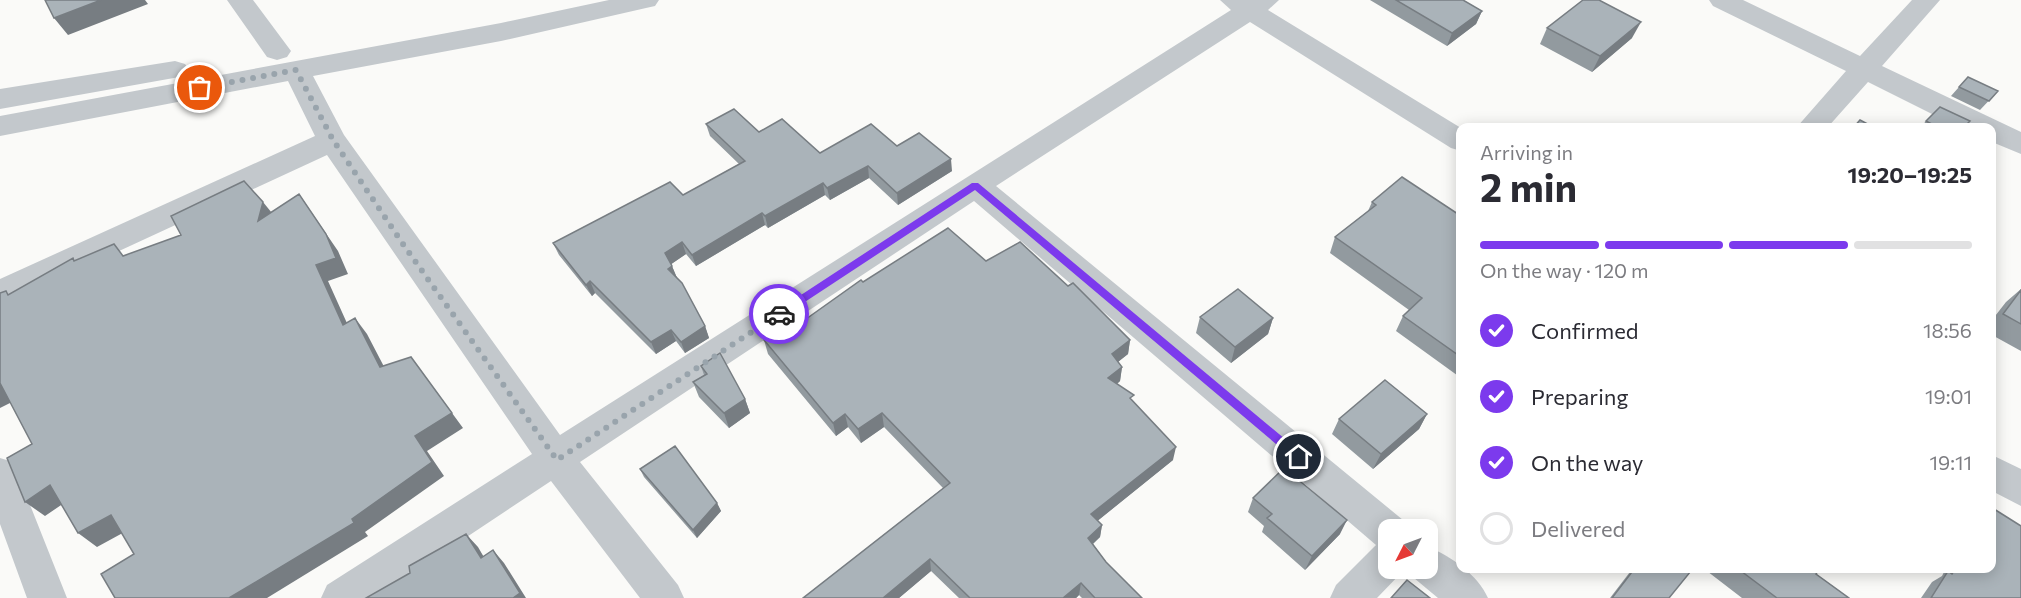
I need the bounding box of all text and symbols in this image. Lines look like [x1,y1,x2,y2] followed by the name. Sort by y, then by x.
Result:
[174,62,225,113] pin
[183,71,216,104] icon: bag
[1480,140,1573,164] text: Arriving in
[1847,161,1972,188] text: 19:20–19:25
[1480,162,1577,210] text: 2 min
[1480,258,1648,282] text: On the way · 120 m
[749,284,809,344] courier
[763,298,796,331] icon: car
[1480,314,1513,347] icon: check
[1531,317,1638,344] text: Confirmed
[1923,318,1972,342] text: 18:56
[1480,380,1513,413] icon: check
[1531,383,1628,410] text: Preparing
[1925,384,1972,408] text: 19:01
[1273,431,1324,482] pin
[1282,440,1315,473] icon: home
[1480,446,1513,479] icon: check
[1531,449,1643,476] text: On the way
[1929,450,1972,474] text: 19:11
[1531,515,1625,542] text: Delivered
[1378,519,1438,579] north arrow
[1378,519,1438,579] map controls

